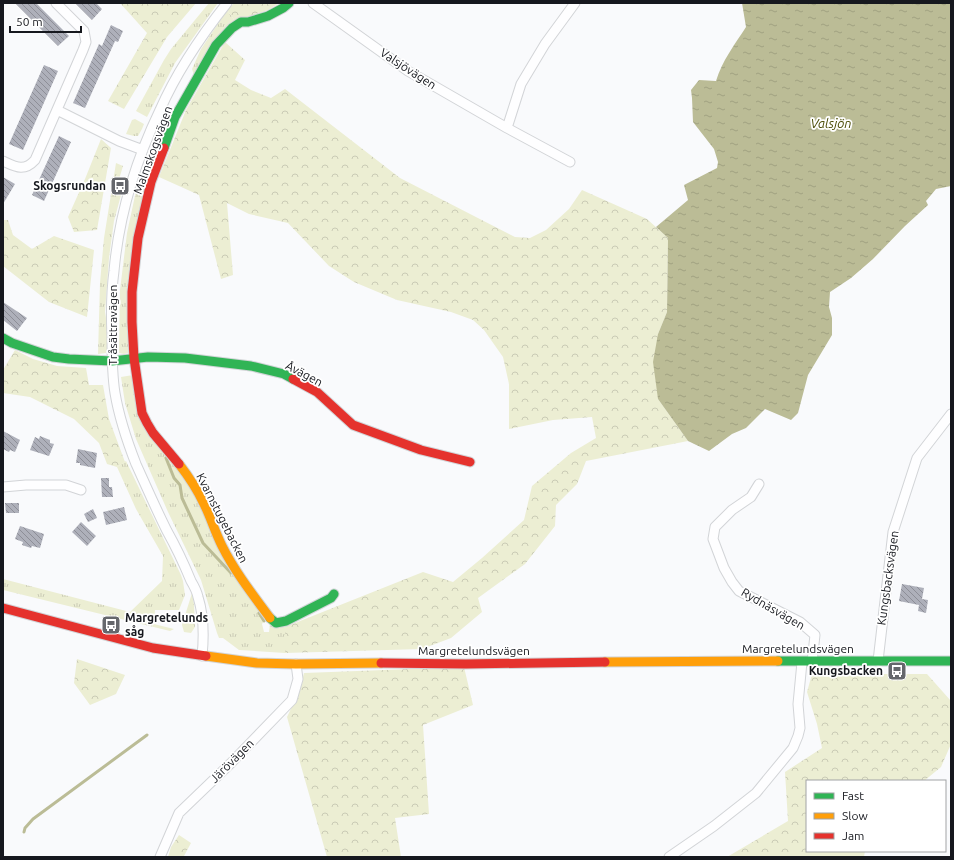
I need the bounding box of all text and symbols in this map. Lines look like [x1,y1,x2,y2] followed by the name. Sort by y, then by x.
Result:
[10,8,81,34] scale bar
[16,15,43,28] text: 50 m
[378,46,439,92] street label: Valsjövägen
[131,104,174,196] street label: Malmskogsvägen
[810,116,852,130] water label: Valsjön
[109,175,131,197] bus stop icon: Skogsrundan
[33,179,106,192] place label: Skogsrundan
[106,285,119,365] street label: Tråsättravägen
[284,358,325,389] street label: Åvägen
[194,471,251,565] street label: Kvarnstugebacken
[874,530,901,626] street label: Kungsbacksvägen
[739,585,807,632] street label: Rydnäsvägen
[125,611,209,638] place label: Margretelunds såg
[100,614,122,636] bus stop icon: Margretelunds såg
[742,642,854,655] street label: Margretelundsvägen
[418,644,530,657] street label: Margretelundsvägen
[886,660,908,682] bus stop icon: Kungsbacken
[809,664,883,677] place label: Kungsbacken
[207,736,256,785] street label: Järövägen
[806,780,946,852] legend
[842,789,864,802] text: Fast
[842,809,868,822] text: Slow
[842,829,864,842] text: Jam

